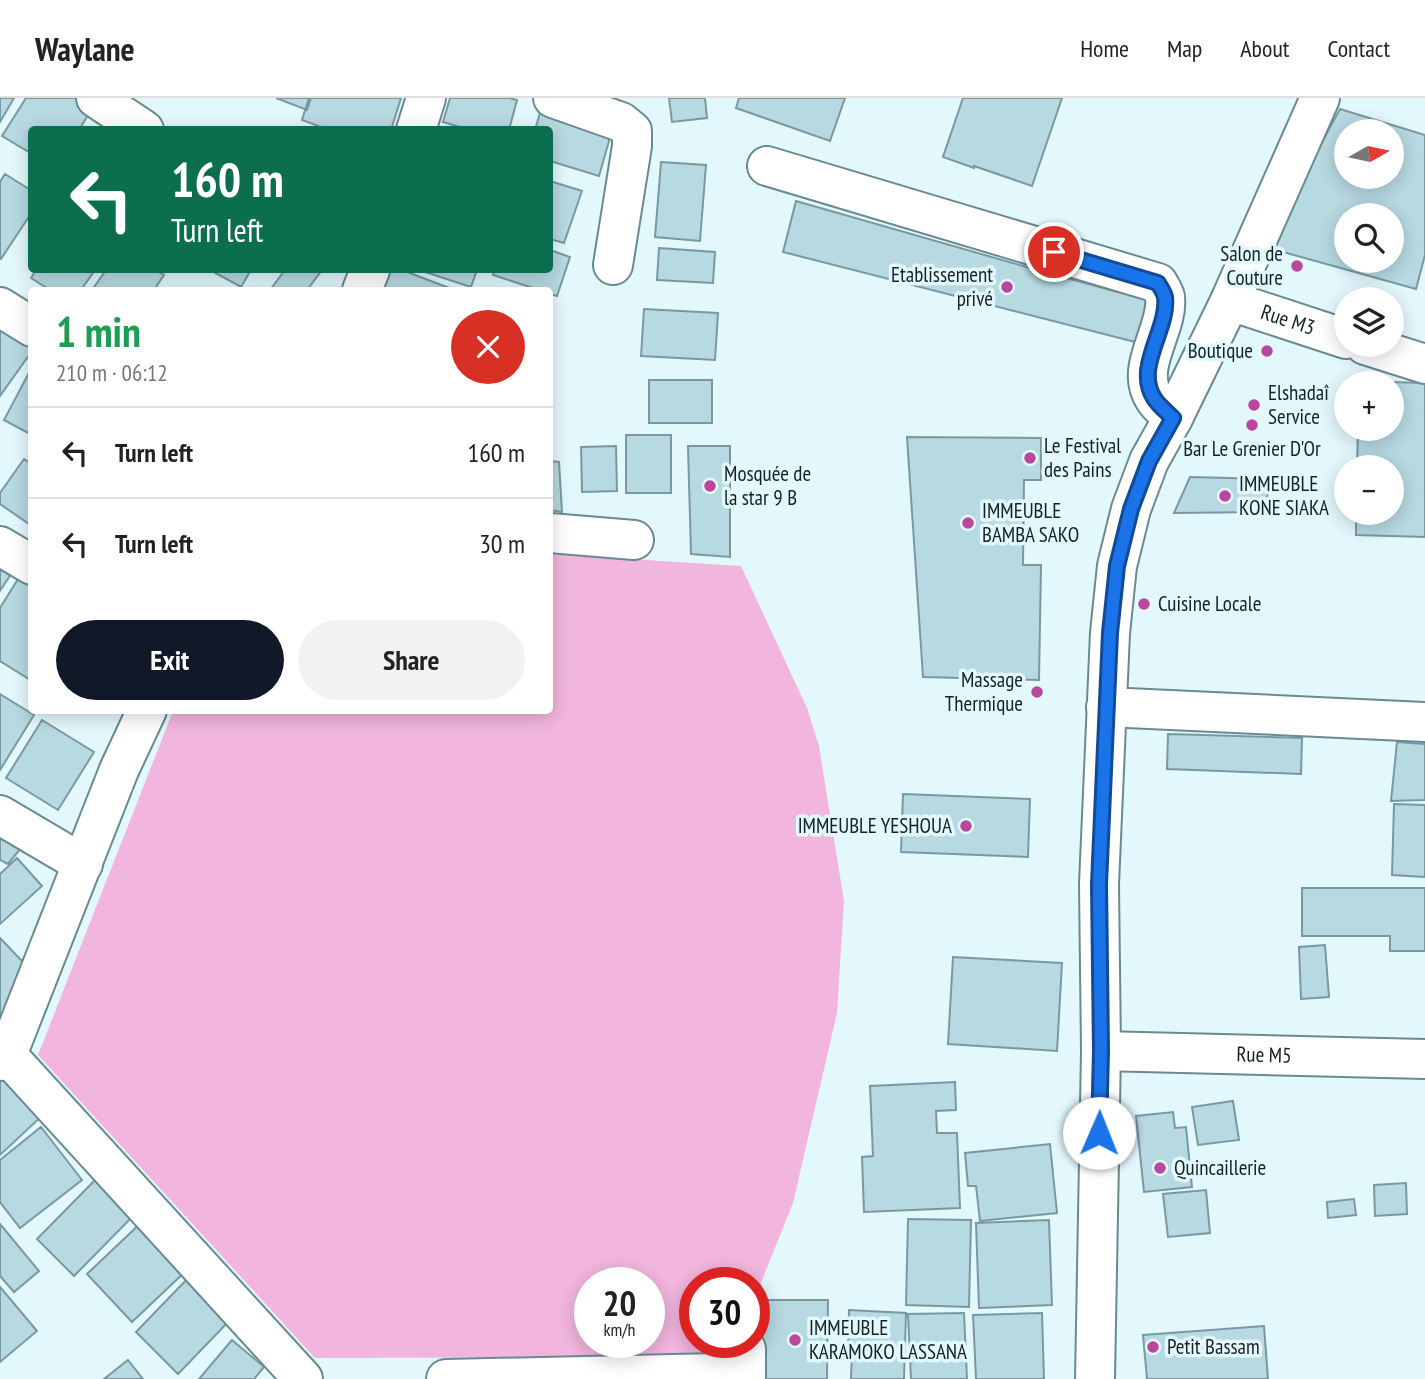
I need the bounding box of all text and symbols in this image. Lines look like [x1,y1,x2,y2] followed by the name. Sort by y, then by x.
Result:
[35,27,135,70] text: Waylane
[1080,33,1129,64] text: Home
[1167,33,1202,64] text: Map
[1240,33,1289,64] text: About
[1327,33,1390,64] text: Contact
[1334,119,1404,189] north arrow
[1334,119,1404,525] map controls
[171,147,284,211] text: 160 m
[56,154,147,245] icon: left
[1334,203,1404,273] button: search
[171,209,263,251] text: Turn left
[1024,222,1084,282] pin
[1035,233,1073,271] icon: arrive
[1220,240,1283,291] place label: Salon de Couture
[1289,258,1305,274] marker: Salon de Couture
[891,261,993,312] place label: Etablissement privé
[999,279,1015,295] marker: Etablissement privé
[1334,287,1404,357] button: layers
[1258,298,1319,341] street label: Rue M3
[56,304,141,359] text: 1 min
[451,310,525,384] button: close
[1188,337,1253,364] place label: Boutique
[1259,343,1275,359] marker: Boutique
[56,358,168,387] text: 210 m · 06:12
[1334,371,1404,441] button: +
[1268,379,1329,430] place label: Elshadaî Service
[1246,397,1262,413] marker: Elshadaî Service
[1244,417,1260,433] marker: Bar Le Grenier D'Or
[1044,432,1121,483] place label: Le Festival des Pains
[56,434,94,472] icon: left
[1183,435,1321,462] place label: Bar Le Grenier D'Or
[115,436,193,469] text: Turn left
[467,436,525,469] text: 160 m
[1022,450,1038,466] marker: Le Festival des Pains
[1334,455,1404,525] button: −
[724,460,811,511] place label: Mosquée de la star 9 B
[1239,470,1329,521] place label: IMMEUBLE KONE SIAKA
[702,478,718,494] marker: Mosquée de la star 9 B
[1217,488,1233,504] marker: IMMEUBLE KONE SIAKA
[982,497,1079,548] place label: IMMEUBLE BAMBA SAKO
[960,515,976,531] marker: IMMEUBLE BAMBA SAKO
[56,525,94,563] icon: left
[115,527,193,560] text: Turn left
[479,527,525,560] text: 30 m
[1158,590,1261,617] place label: Cuisine Locale
[1136,596,1152,612] marker: Cuisine Locale
[56,620,284,700] button: Exit
[298,620,525,700] button: Share
[945,666,1023,717] place label: Massage Thermique
[1029,684,1045,700] marker: Massage Thermique
[798,812,952,839] place label: IMMEUBLE YESHOUA
[958,818,974,834] marker: IMMEUBLE YESHOUA
[1236,1040,1292,1069] street label: Rue M5
[1062,1096,1136,1170] position arrow
[1174,1154,1266,1181] place label: Quincaillerie
[1152,1160,1168,1176] marker: Quincaillerie
[679,1267,770,1358] speed limit sign: 30
[603,1280,636,1326] text: 20
[809,1314,967,1365] place label: IMMEUBLE KARAMOKO LASSANA
[604,1318,635,1341] text: km/h
[787,1332,803,1348] marker: IMMEUBLE KARAMOKO LASSANA
[1167,1333,1260,1360] place label: Petit Bassam
[1145,1339,1161,1355] marker: Petit Bassam

